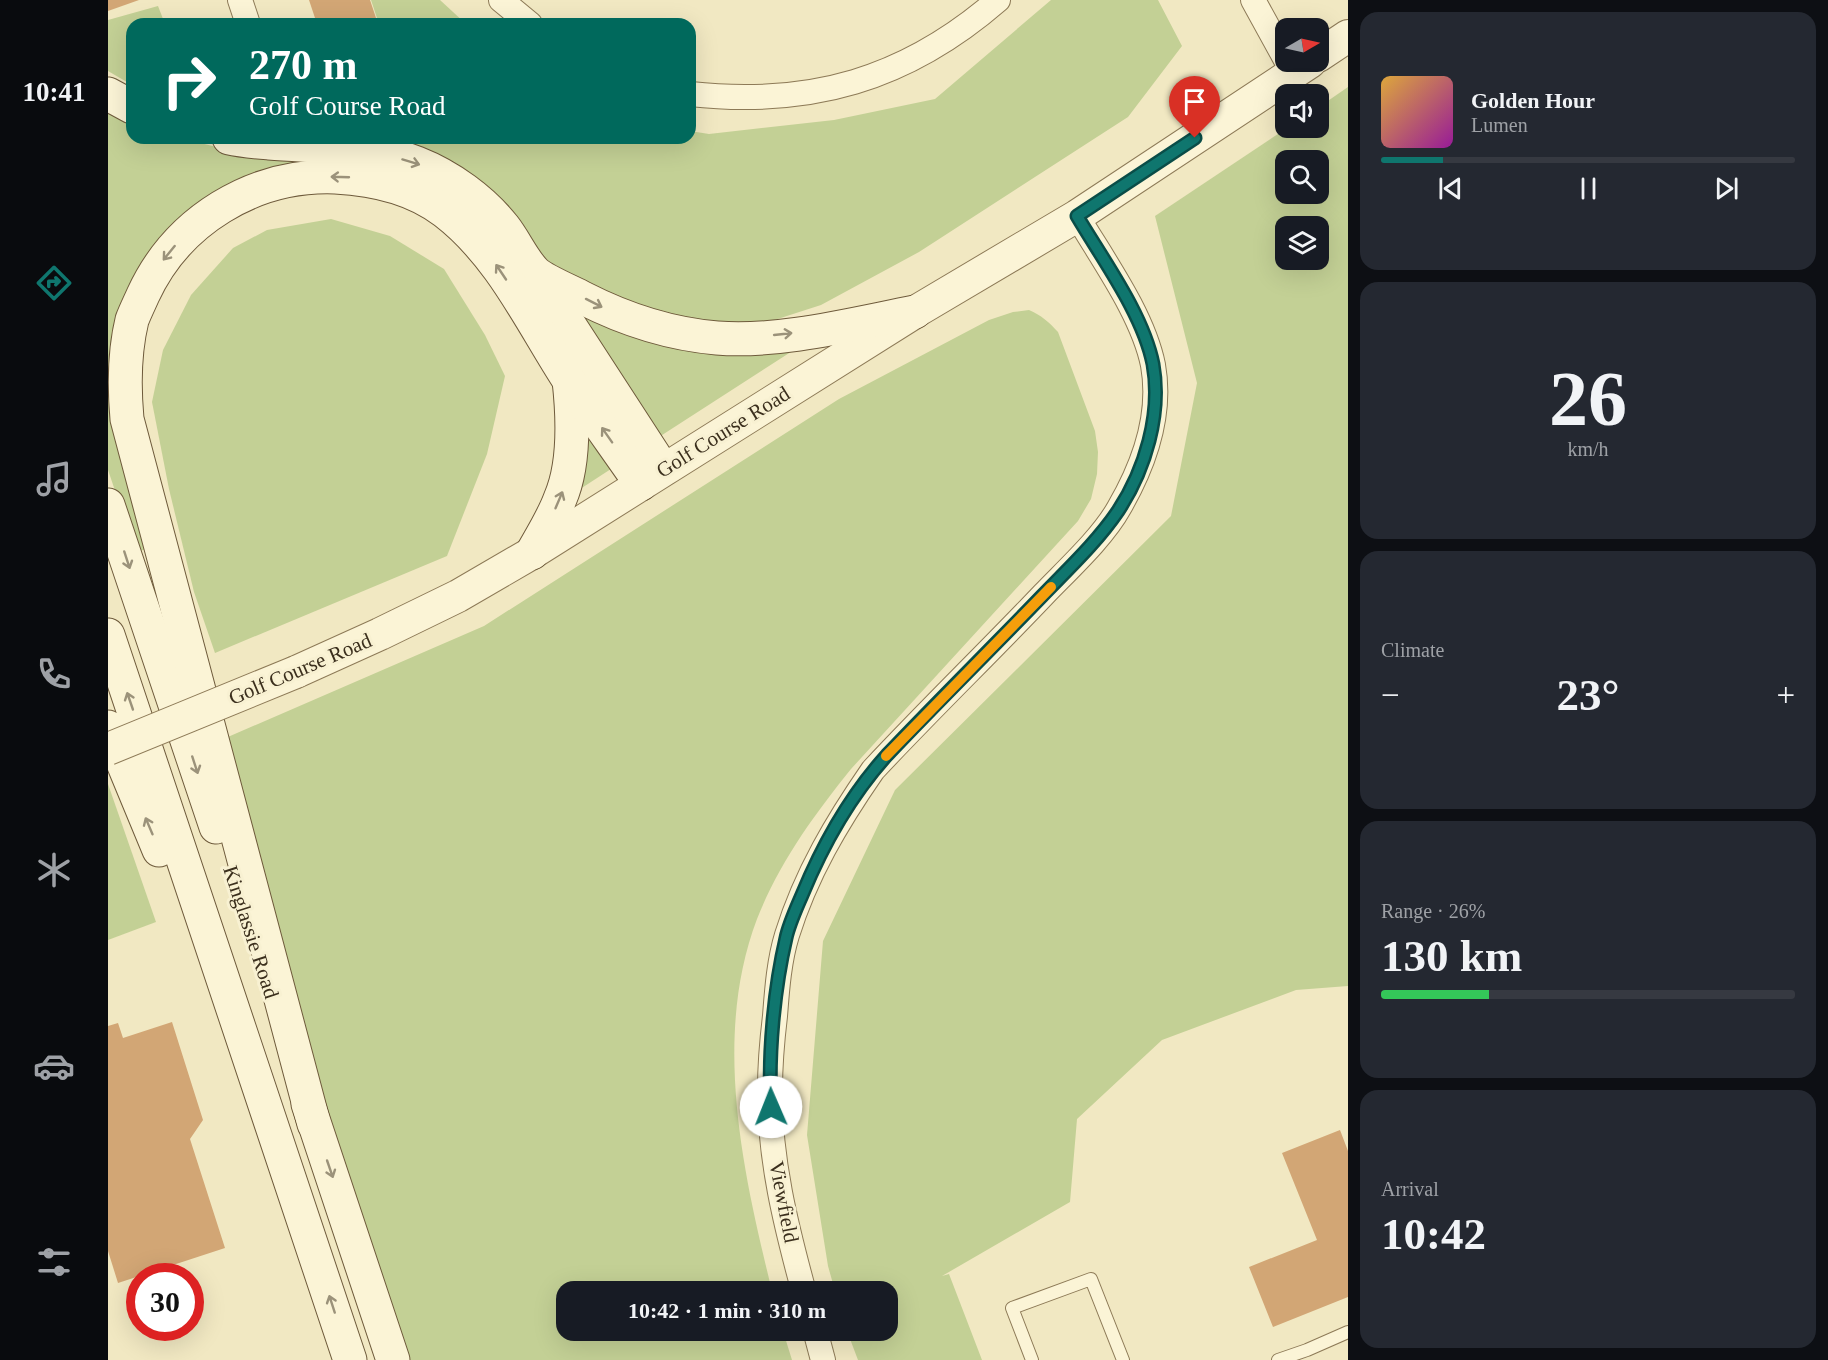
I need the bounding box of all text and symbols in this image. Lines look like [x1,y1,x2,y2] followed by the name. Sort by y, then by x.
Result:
[1275,18,1329,72] north arrow
[1275,18,1329,270] map controls
[150,42,228,120] icon: right
[249,42,358,88] text: 270 m
[1169,76,1220,138] pin
[23,77,86,107] text: 10:41
[1275,84,1329,138] button: sound
[1178,85,1211,118] icon: arrive
[1471,88,1595,113] text: Golden Hour
[249,91,445,121] text: Golf Course Road
[1471,114,1528,136] text: Lumen
[1275,150,1329,204] button: search
[401,157,420,168] one-way arrow
[330,172,350,183] one-way arrow
[1434,172,1467,205] icon: previous
[1572,172,1605,205] icon: pause
[1710,172,1743,205] icon: next
[1275,216,1329,270] button: layers
[162,245,176,260] one-way arrow
[33,262,75,304] icon: directions
[494,264,507,281] one-way arrow
[585,298,603,310] one-way arrow
[773,329,793,340] one-way arrow
[1549,355,1627,442] text: 26
[652,381,795,483] street label: Golf Course Road
[601,428,613,444] one-way arrow
[1567,438,1609,460] text: km/h
[33,458,75,500] icon: music
[554,492,565,510] one-way arrow
[122,550,133,569] one-way arrow
[225,628,375,710] street label: Golf Course Road
[1381,639,1444,661] text: Climate
[33,653,75,695] icon: phone
[1557,670,1620,720] text: 23°
[1381,677,1400,713] text: −
[1776,677,1795,713] text: +
[124,692,135,711] one-way arrow
[190,755,201,774] one-way arrow
[143,817,154,835] one-way arrow
[33,849,75,891] icon: climate
[218,863,284,1002] street label: Kinglassie Road
[1381,900,1485,922] text: Range · 26%
[1381,931,1522,981] text: 130 km
[33,1045,75,1087] icon: car
[739,1075,803,1139] position arrow
[325,1159,336,1178] one-way arrow
[764,1159,804,1245] street label: Viewfield
[1381,1178,1439,1200] text: Arrival
[1381,1209,1486,1259] text: 10:42
[33,1241,75,1283] icon: filters
[126,1263,204,1341] speed limit sign: 30
[325,1295,336,1314] one-way arrow
[628,1298,826,1323] text: 10:42 · 1 min · 310 m

